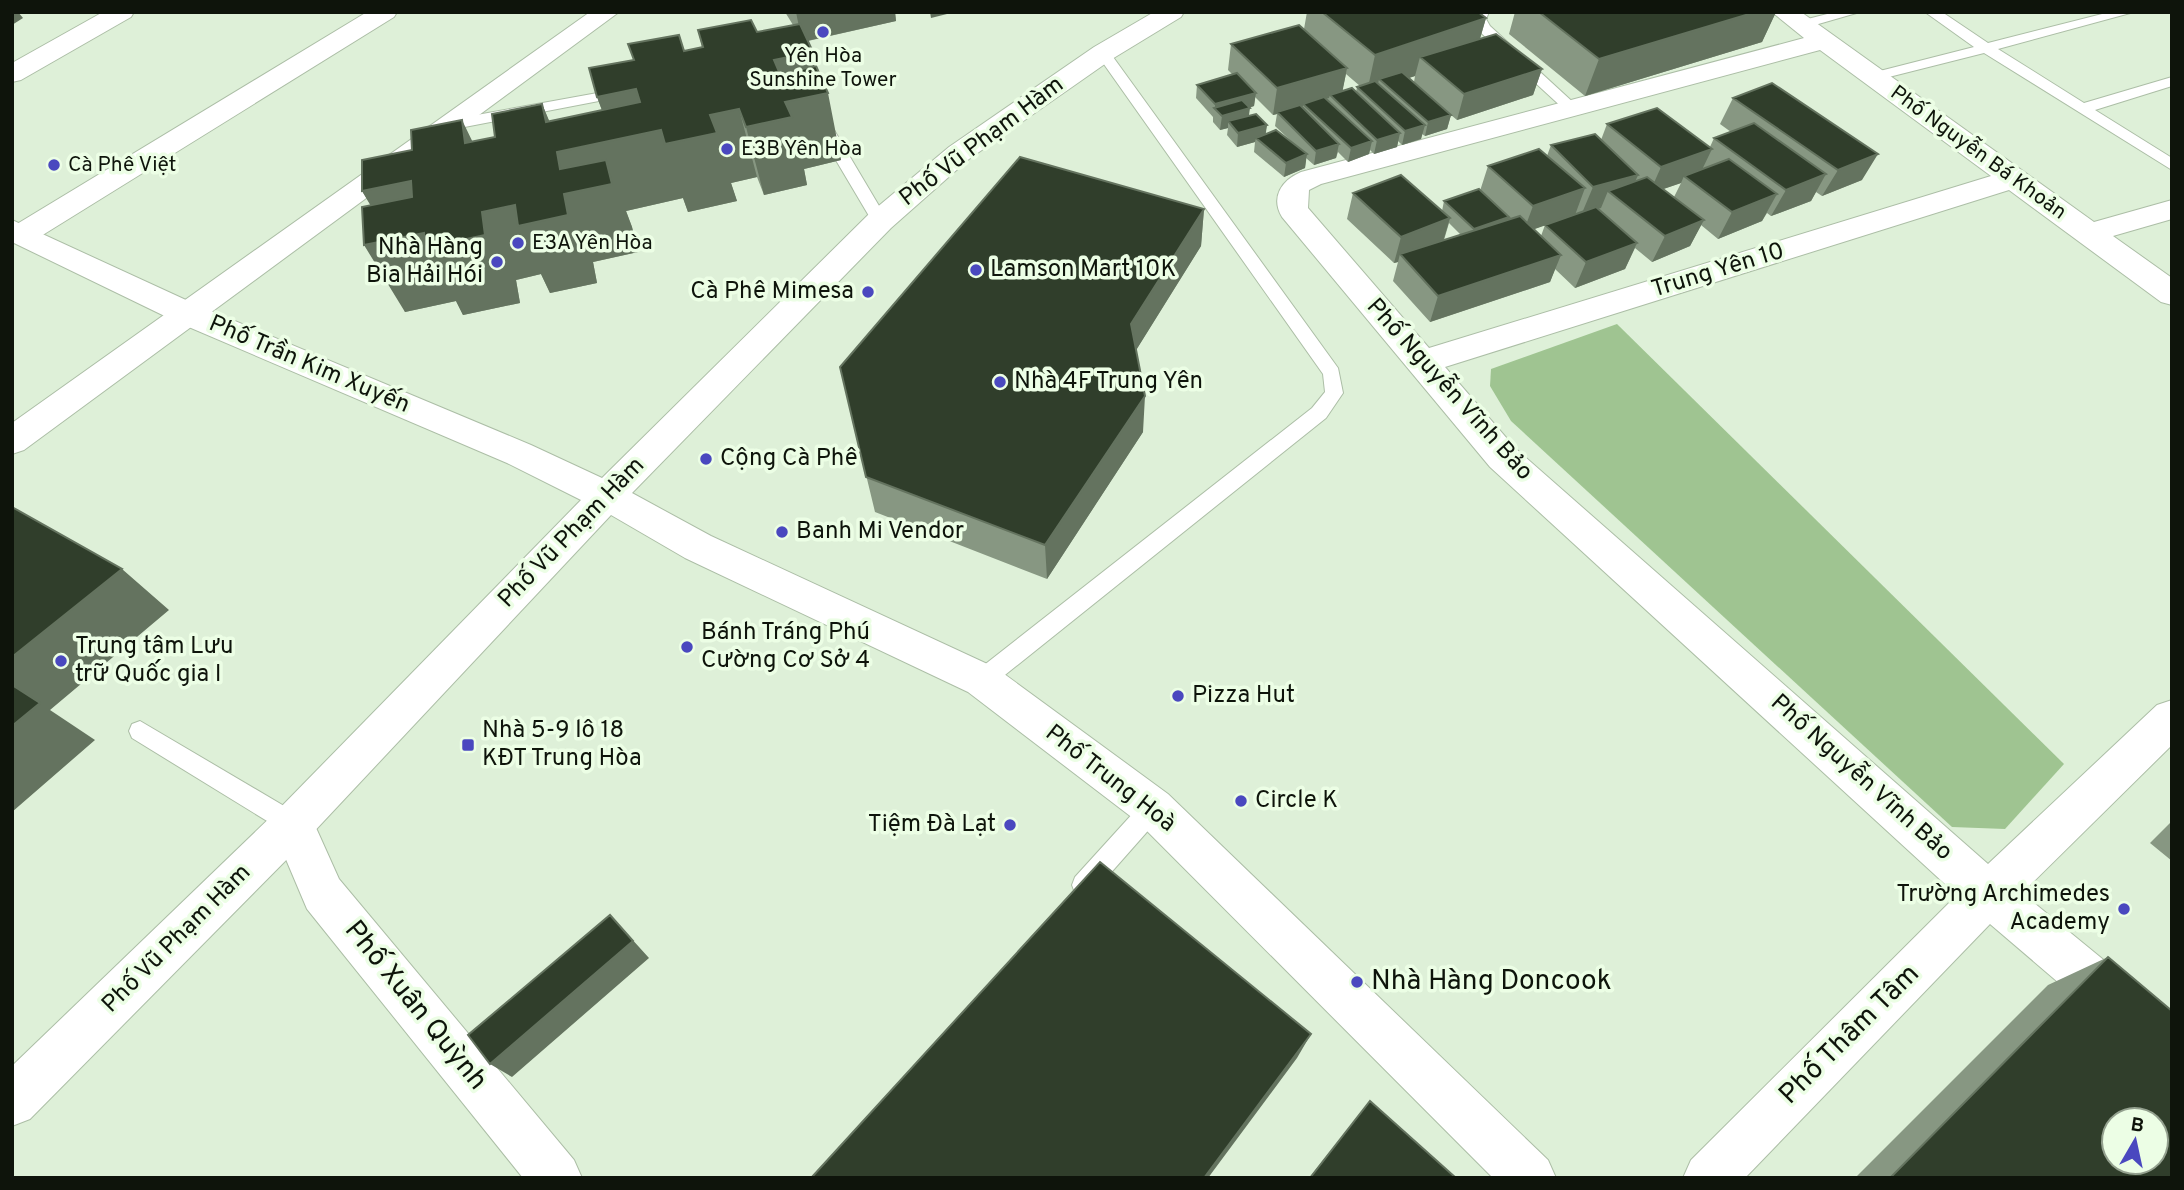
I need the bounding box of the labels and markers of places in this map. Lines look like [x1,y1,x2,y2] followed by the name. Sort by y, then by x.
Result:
[815,24,831,40] marker: Yên Hòa Sunshine Tower
[749,43,897,94] place label: Yên Hòa Sunshine Tower
[741,136,862,163] place label: E3B Yên Hòa
[719,141,735,157] marker: E3B Yên Hòa
[68,152,177,179] place label: Cà Phê Việt
[46,157,62,173] marker: Cà Phê Việt
[532,230,653,257] place label: E3A Yên Hòa
[366,233,483,291] place label: Nhà Hàng Bia Hải Hói
[510,235,526,251] marker: E3A Yên Hòa
[489,254,505,270] marker: Nhà Hàng Bia Hải Hói
[990,255,1176,285] place label: Lamson Mart 10K
[968,262,984,278] marker: Lamson Mart 10K
[690,277,854,307] place label: Cà Phê Mimesa
[860,284,876,300] marker: Cà Phê Mimesa
[1014,367,1203,397] place label: Nhà 4F Trung Yên
[992,374,1008,390] marker: Nhà 4F Trung Yên
[720,444,858,474] place label: Cộng Cà Phê
[698,451,714,467] marker: Cộng Cà Phê
[796,517,964,547] place label: Banh Mi Vendor
[774,524,790,540] marker: Banh Mi Vendor
[701,618,870,676] place label: Bánh Tráng Phú Cường Cơ Sở 4
[75,632,233,690] place label: Trung tâm Lưu trữ Quốc gia I
[679,639,695,655] marker: Bánh Tráng Phú Cường Cơ Sở 4
[53,653,69,669] marker: Trung tâm Lưu trữ Quốc gia I
[1192,681,1295,711] place label: Pizza Hut
[1170,688,1186,704] marker: Pizza Hut
[482,716,642,774] place label: Nhà 5-9 lô 18 KĐT Trung Hòa
[460,737,476,753] marker: Nhà 5-9 lô 18 KĐT Trung Hòa
[1255,786,1338,816] place label: Circle K
[1233,793,1249,809] marker: Circle K
[868,810,996,840] place label: Tiệm Đà Lạt
[1002,817,1018,833] marker: Tiệm Đà Lạt
[1896,880,2110,938] place label: Trường Archimedes Academy
[2116,901,2132,917] marker: Trường Archimedes Academy
[1371,964,1612,1000] place label: Nhà Hàng Doncook
[1349,974,1365,990] marker: Nhà Hàng Doncook

